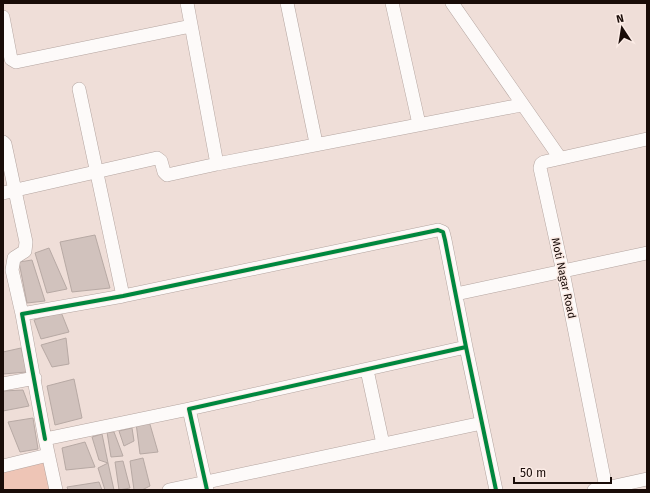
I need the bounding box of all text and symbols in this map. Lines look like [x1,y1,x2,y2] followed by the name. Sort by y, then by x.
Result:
[602,8,642,48] north arrow
[615,12,625,26] text: N
[549,236,578,320] street label: Moti Nagar Road
[514,459,611,485] scale bar
[520,466,546,480] text: 50 m

